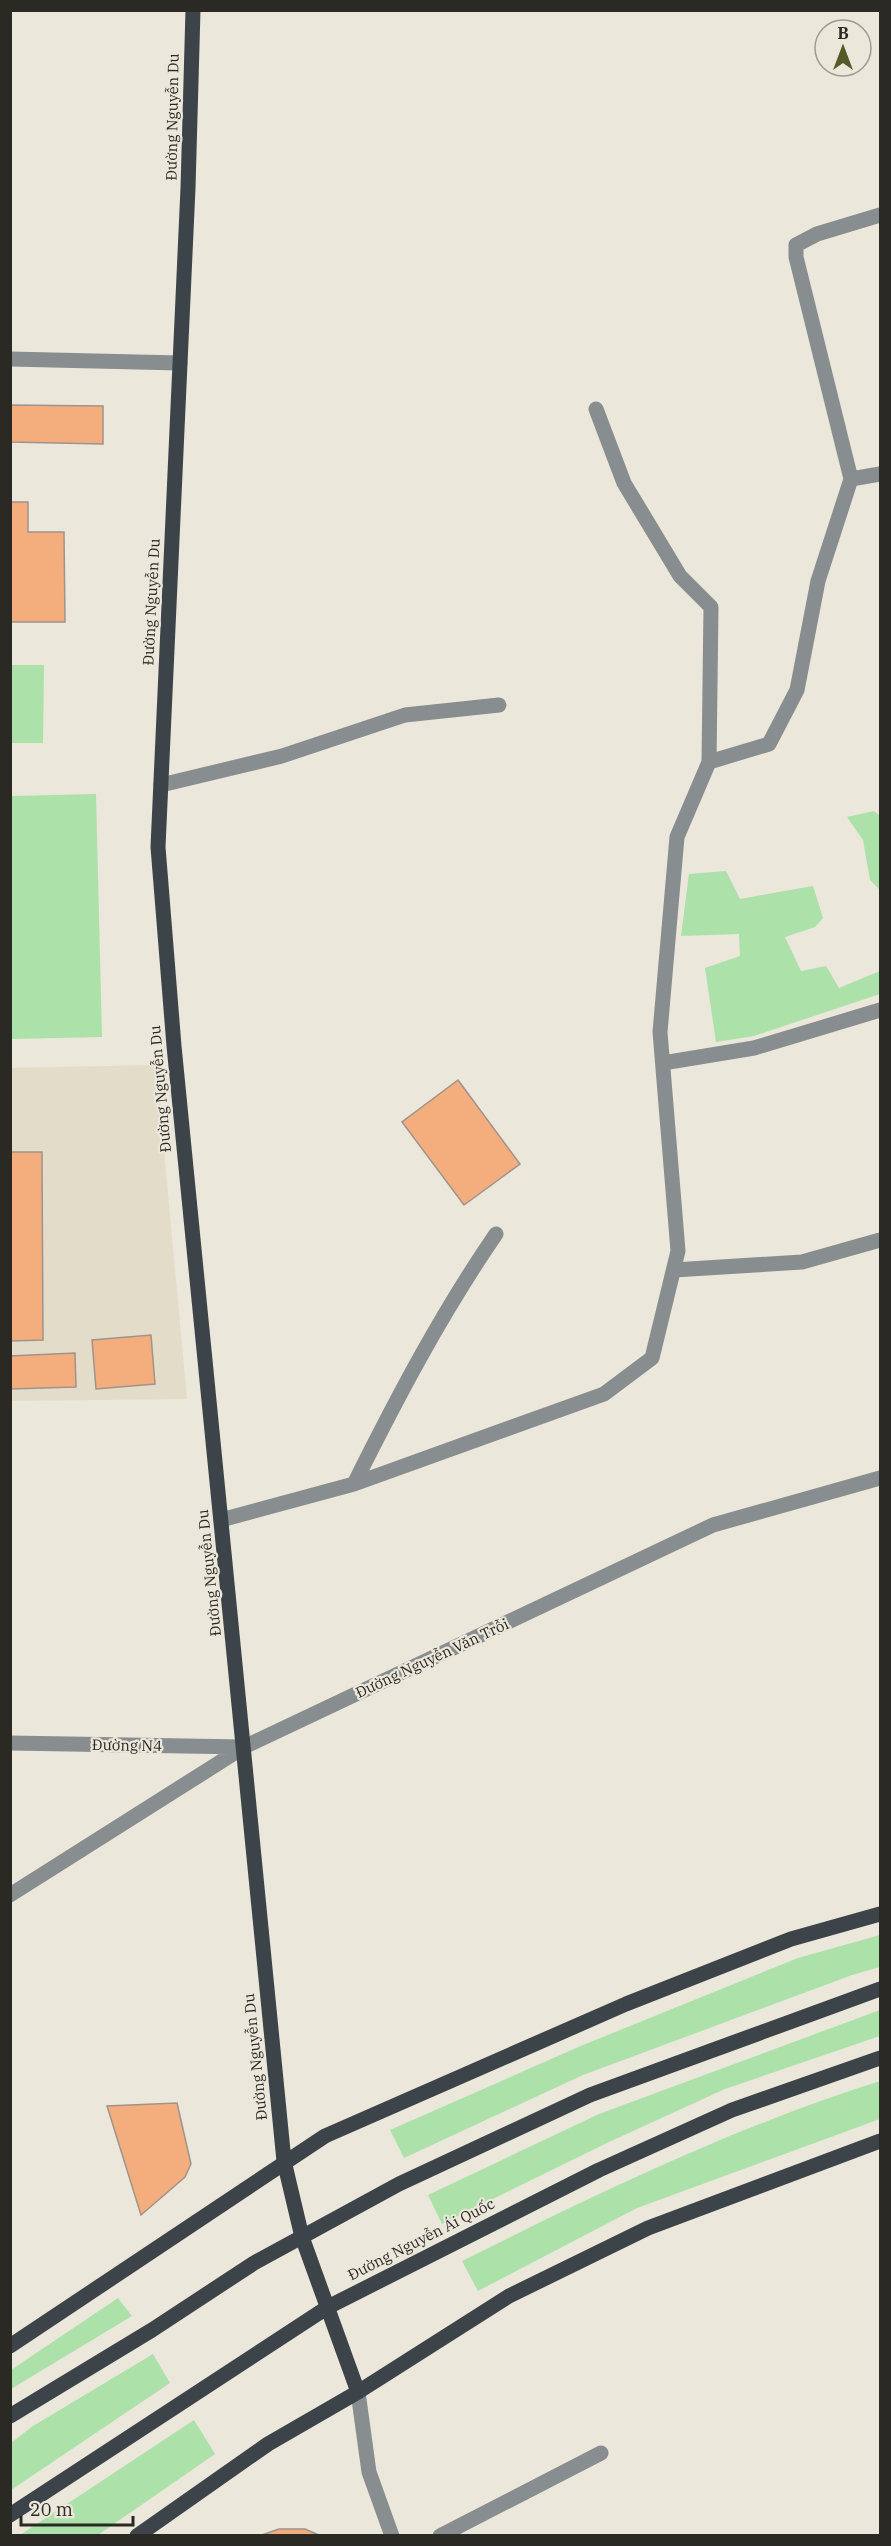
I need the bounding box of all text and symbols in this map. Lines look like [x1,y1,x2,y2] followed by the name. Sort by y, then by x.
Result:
[813,18,873,78] north arrow
[837,23,849,43] text: B
[161,53,183,181] street label: Đường Nguyễn Du
[138,538,164,666] street label: Đường Nguyễn Du
[145,1025,175,1153] street label: Đường Nguyễn Du
[193,1509,225,1637] street label: Đường Nguyễn Du
[352,1614,512,1702] street label: Đường Nguyễn Văn Trỗi
[92,1735,162,1755] street label: Đường N4
[239,1993,271,2121] street label: Đường Nguyễn Du
[344,2194,498,2284] street label: Đường Nguyễn Ái Quốc
[21,2489,134,2527] scale bar
[30,2498,73,2521] text: 20 m

